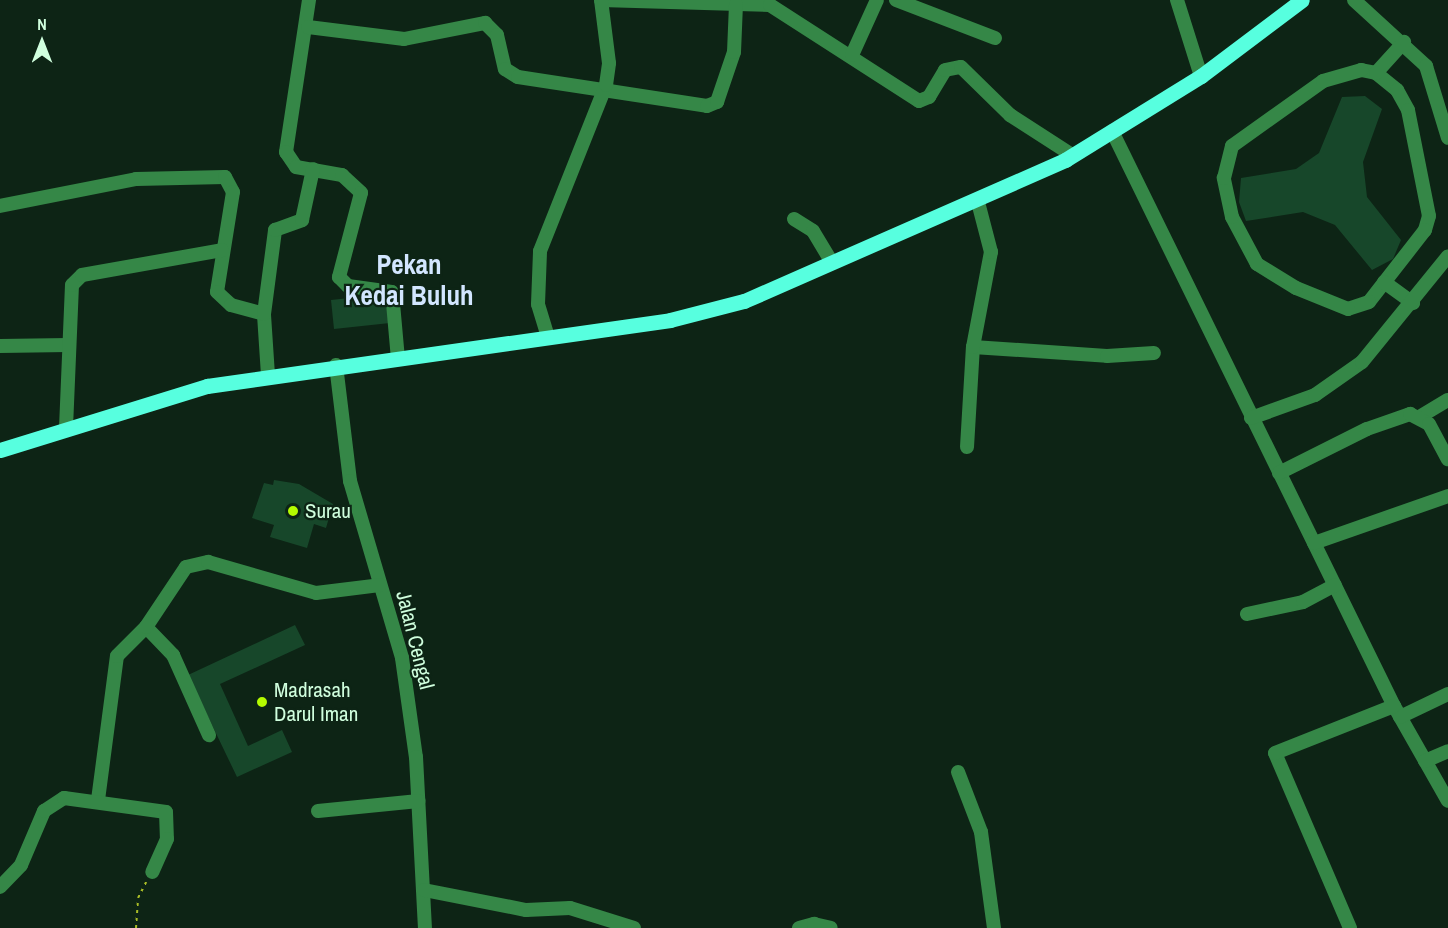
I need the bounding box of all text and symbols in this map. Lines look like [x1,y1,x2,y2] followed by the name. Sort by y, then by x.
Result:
[12,12,72,72] north arrow
[37,13,47,35] text: N
[344,248,474,311] district label: Pekan Kedai Buluh
[305,498,351,524] place label: Surau
[286,504,300,518] marker: Surau
[391,588,439,692] street label: Jalan Cengal
[274,677,358,727] place label: Madrasah Darul Iman
[255,695,269,709] marker: Madrasah Darul Iman

